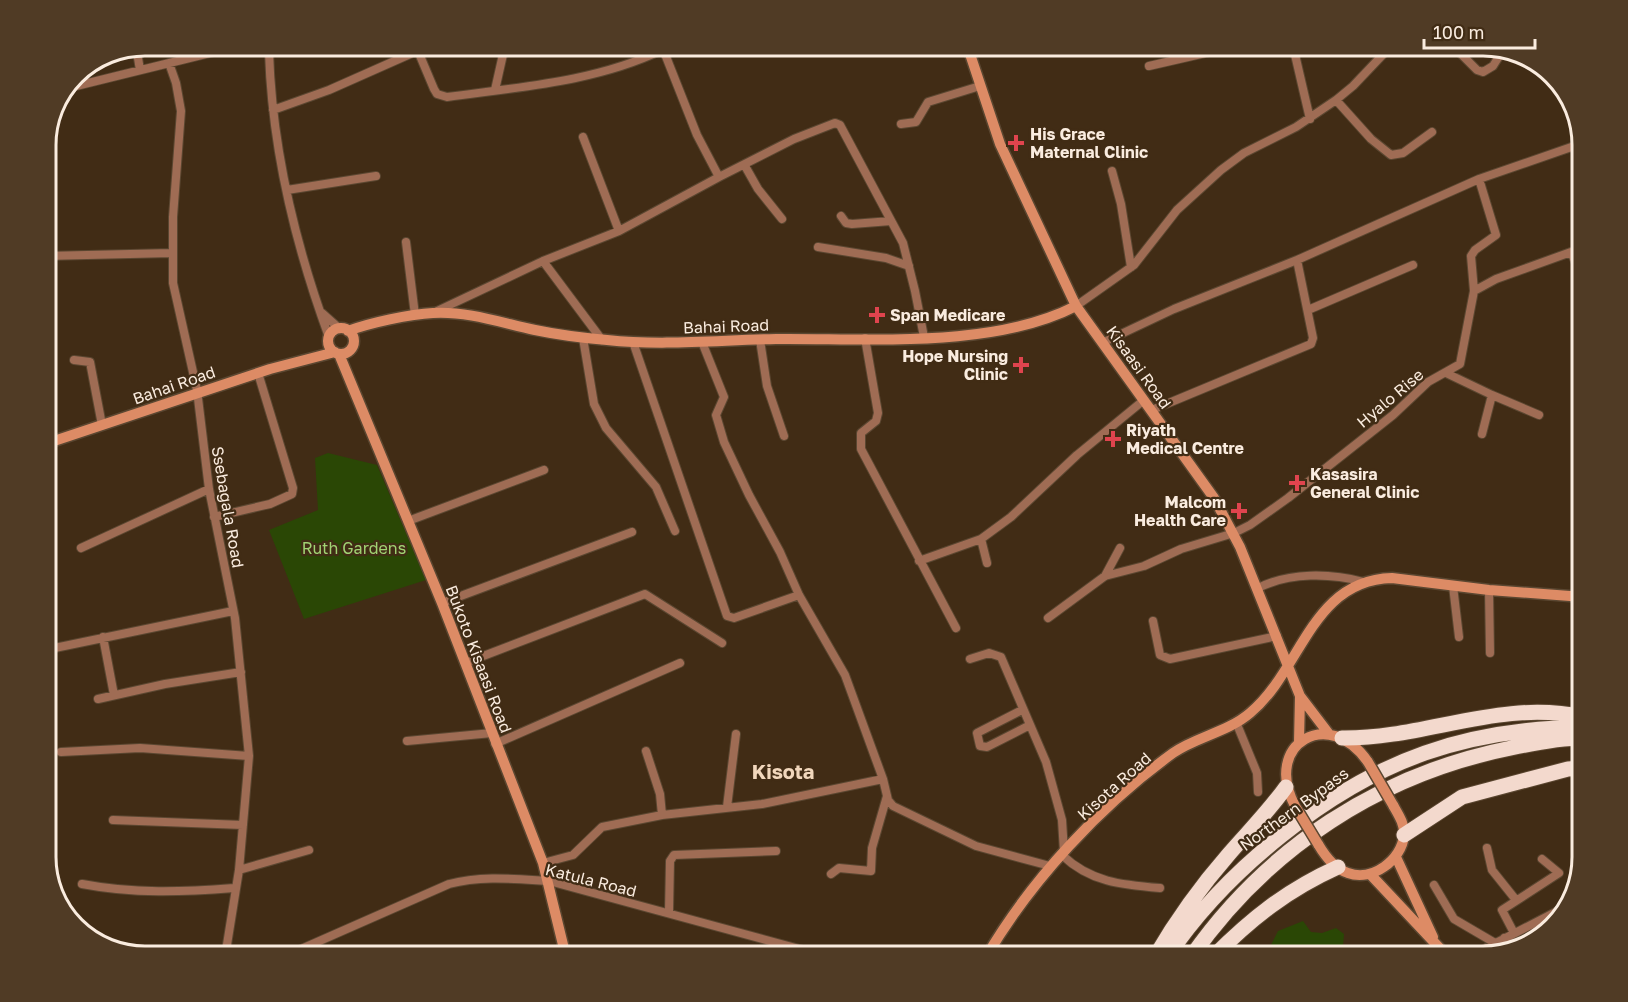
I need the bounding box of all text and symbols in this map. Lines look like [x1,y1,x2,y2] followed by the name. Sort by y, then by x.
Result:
[1424,12,1535,50] scale bar
[1433,21,1484,43] text: 100 m
[1030,124,1148,162] place label: His Grace Maternal Clinic
[1007,134,1025,152] marker: His Grace Maternal Clinic
[890,305,1005,325] place label: Span Medicare
[868,306,886,324] marker: Span Medicare
[683,315,769,337] street label: Bahai Road
[1102,322,1176,412] street label: Kisaasi Road
[902,346,1008,384] place label: Hope Nursing Clinic
[1012,356,1030,374] marker: Hope Nursing Clinic
[130,362,218,408] street label: Bahai Road
[1352,364,1428,432] street label: Hyalo Rise
[1126,420,1244,458] place label: Riyath Medical Centre
[1104,430,1122,448] marker: Riyath Medical Centre
[207,445,249,569] street label: Ssebagala Road
[1310,464,1419,502] place label: Kasasira General Clinic
[1288,474,1306,492] marker: Kasasira General Clinic
[1134,492,1226,530] place label: Malcom Health Care
[1230,502,1248,520] marker: Malcom Health Care
[302,538,406,558] park label: Ruth Gardens
[442,582,516,736] street label: Bukoto Kisaasi Road
[1073,748,1155,824] street label: Kisota Road
[752,759,814,783] district label: Kisota
[1236,763,1352,855] street label: Northern Bypass
[543,859,639,901] street label: Katula Road

